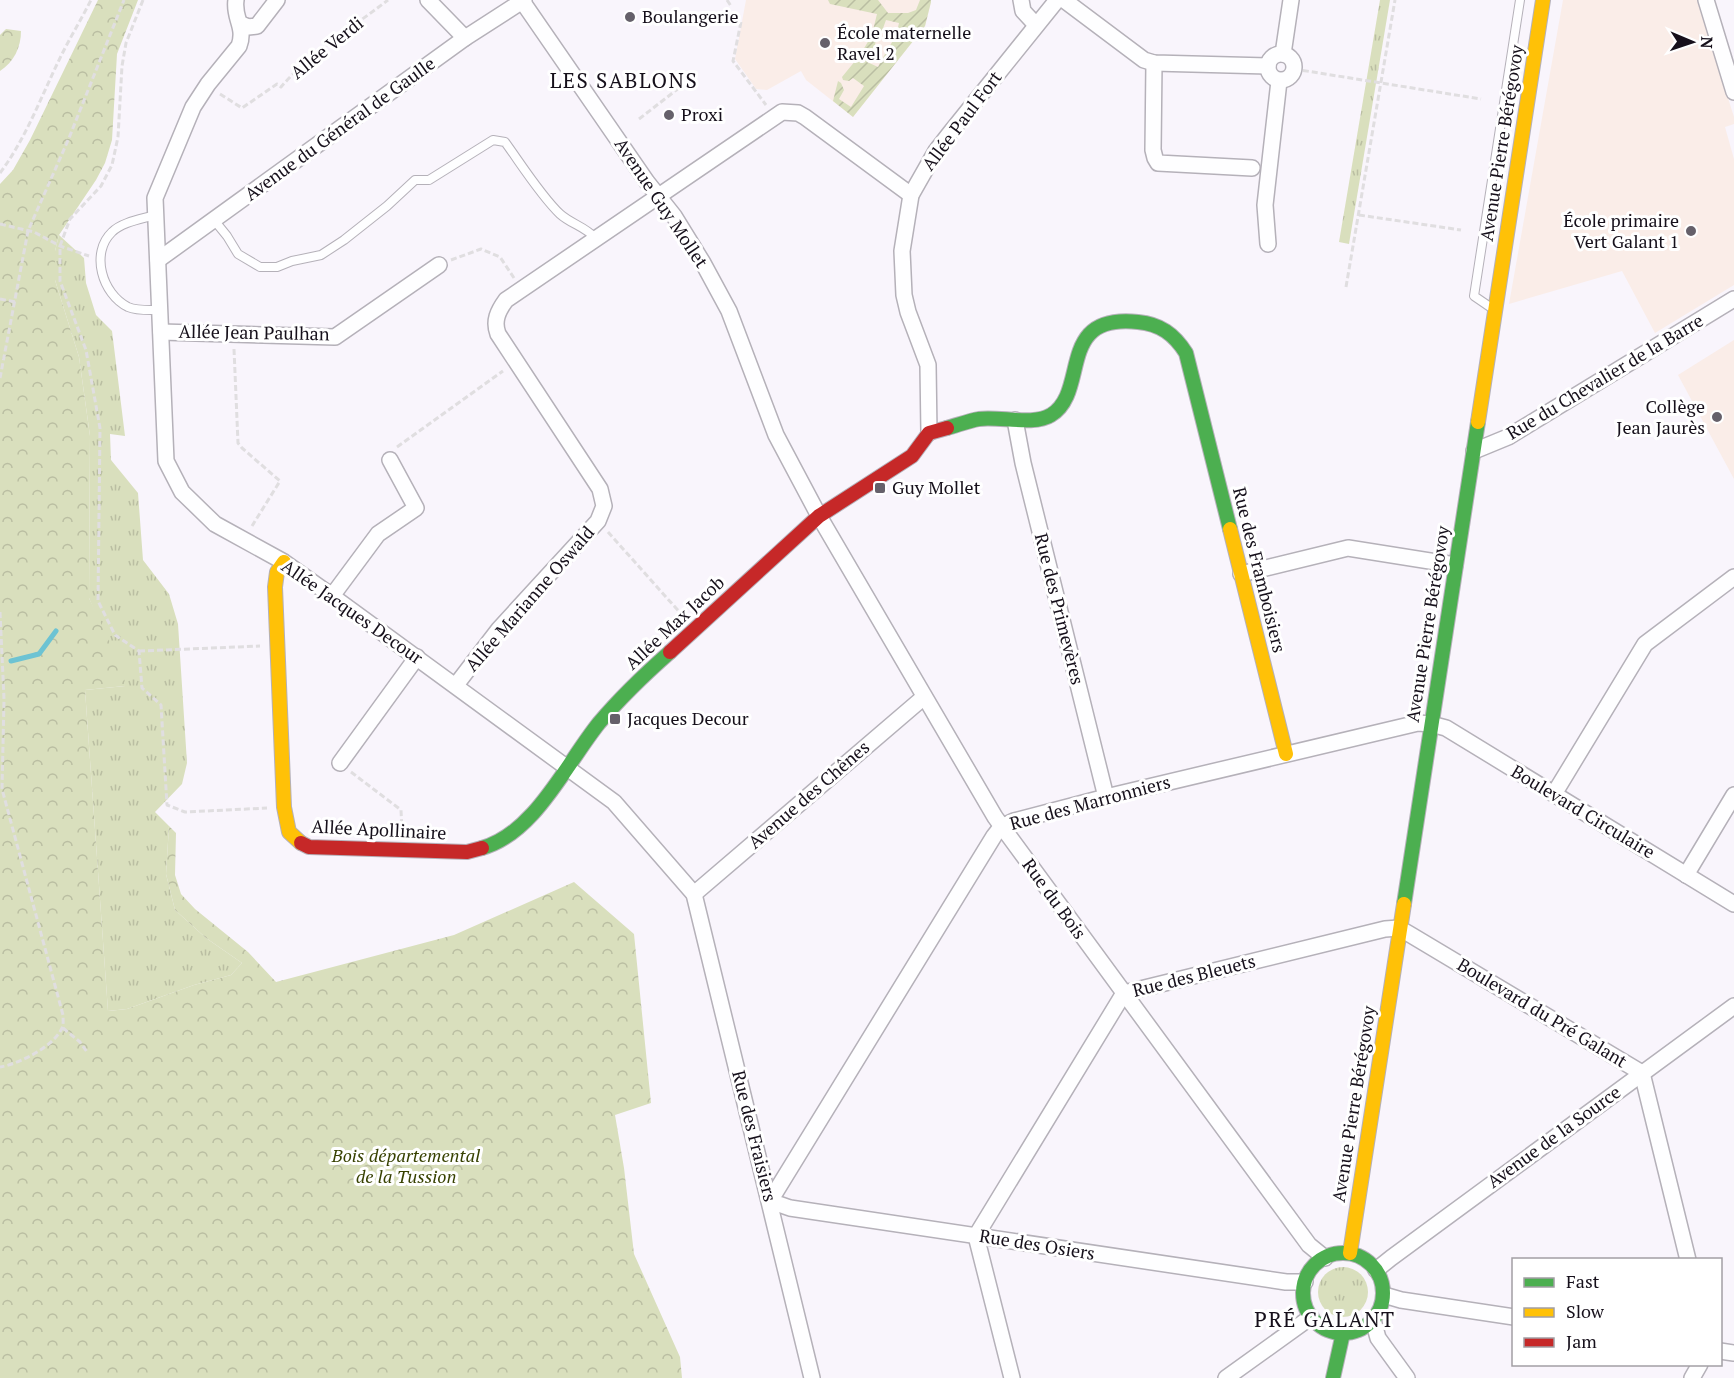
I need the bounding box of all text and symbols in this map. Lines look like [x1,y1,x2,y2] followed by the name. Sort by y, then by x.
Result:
[642,4,738,28] place label: Boulangerie
[285,10,368,84] street label: Allée Verdi
[623,10,637,24] marker: Boulangerie
[1662,12,1722,72] north arrow
[837,20,971,65] place label: École maternelle Ravel 2
[818,36,832,50] marker: École maternelle Ravel 2
[1696,36,1718,49] text: N
[1474,42,1529,243] street label: Avenue Pierre Bérégovoy
[239,51,440,206] street label: Avenue du Général de Gaulle
[916,65,1007,175] street label: Allée Paul Fort
[550,66,698,94] district label: LES SABLONS
[681,102,723,126] place label: Proxi
[662,108,676,122] marker: Proxi
[609,133,714,272] street label: Avenue Guy Mollet
[1563,208,1679,253] place label: École primaire Vert Galant 1
[1684,224,1698,238] marker: École primaire Vert Galant 1
[1502,308,1707,445] street label: Rue du Chevalier de la Barre
[178,319,330,345] street label: Allée Jean Paulhan
[1616,394,1705,439] place label: Collège Jean Jaurès
[1710,410,1724,424] marker: Collège Jean Jaurès
[892,475,981,499] place label: Guy Mollet
[873,481,887,495] marker: Guy Mollet
[1228,484,1292,655] street label: Rue des Framboisiers
[459,521,599,676] street label: Allée Marianne Oswald
[1400,523,1455,724] street label: Avenue Pierre Bérégovoy
[1030,530,1090,687] street label: Rue des Primevères
[277,553,428,669] street label: Allée Jacques Decour
[620,570,729,674] street label: Allée Max Jacob
[627,706,749,730] place label: Jacques Decour
[608,712,622,726] marker: Jacques Decour
[743,735,874,854] street label: Avenue des Chênes
[1507,759,1660,864] street label: Boulevard Circulaire
[1007,769,1173,835] street label: Rue des Marronniers
[311,813,447,845] street label: Allée Apollinaire
[1017,853,1092,944] street label: Rue du Bois
[1130,948,1258,1002] street label: Rue des Bleuets
[1453,952,1632,1073] street label: Boulevard du Pré Galant
[1326,1003,1381,1204] street label: Avenue Pierre Bérégovoy
[727,1068,783,1204] street label: Rue des Fraisiers
[1482,1080,1625,1193] street label: Avenue de la Source
[331,1143,480,1188] park label: Bois départemental de la Tussion
[978,1223,1097,1265] street label: Rue des Osiers
[1512,1258,1722,1366] legend
[1566,1269,1600,1293] text: Fast
[1566,1299,1605,1323] text: Slow
[1254,1305,1396,1333] district label: PRÉ GALANT
[1566,1329,1597,1353] text: Jam

